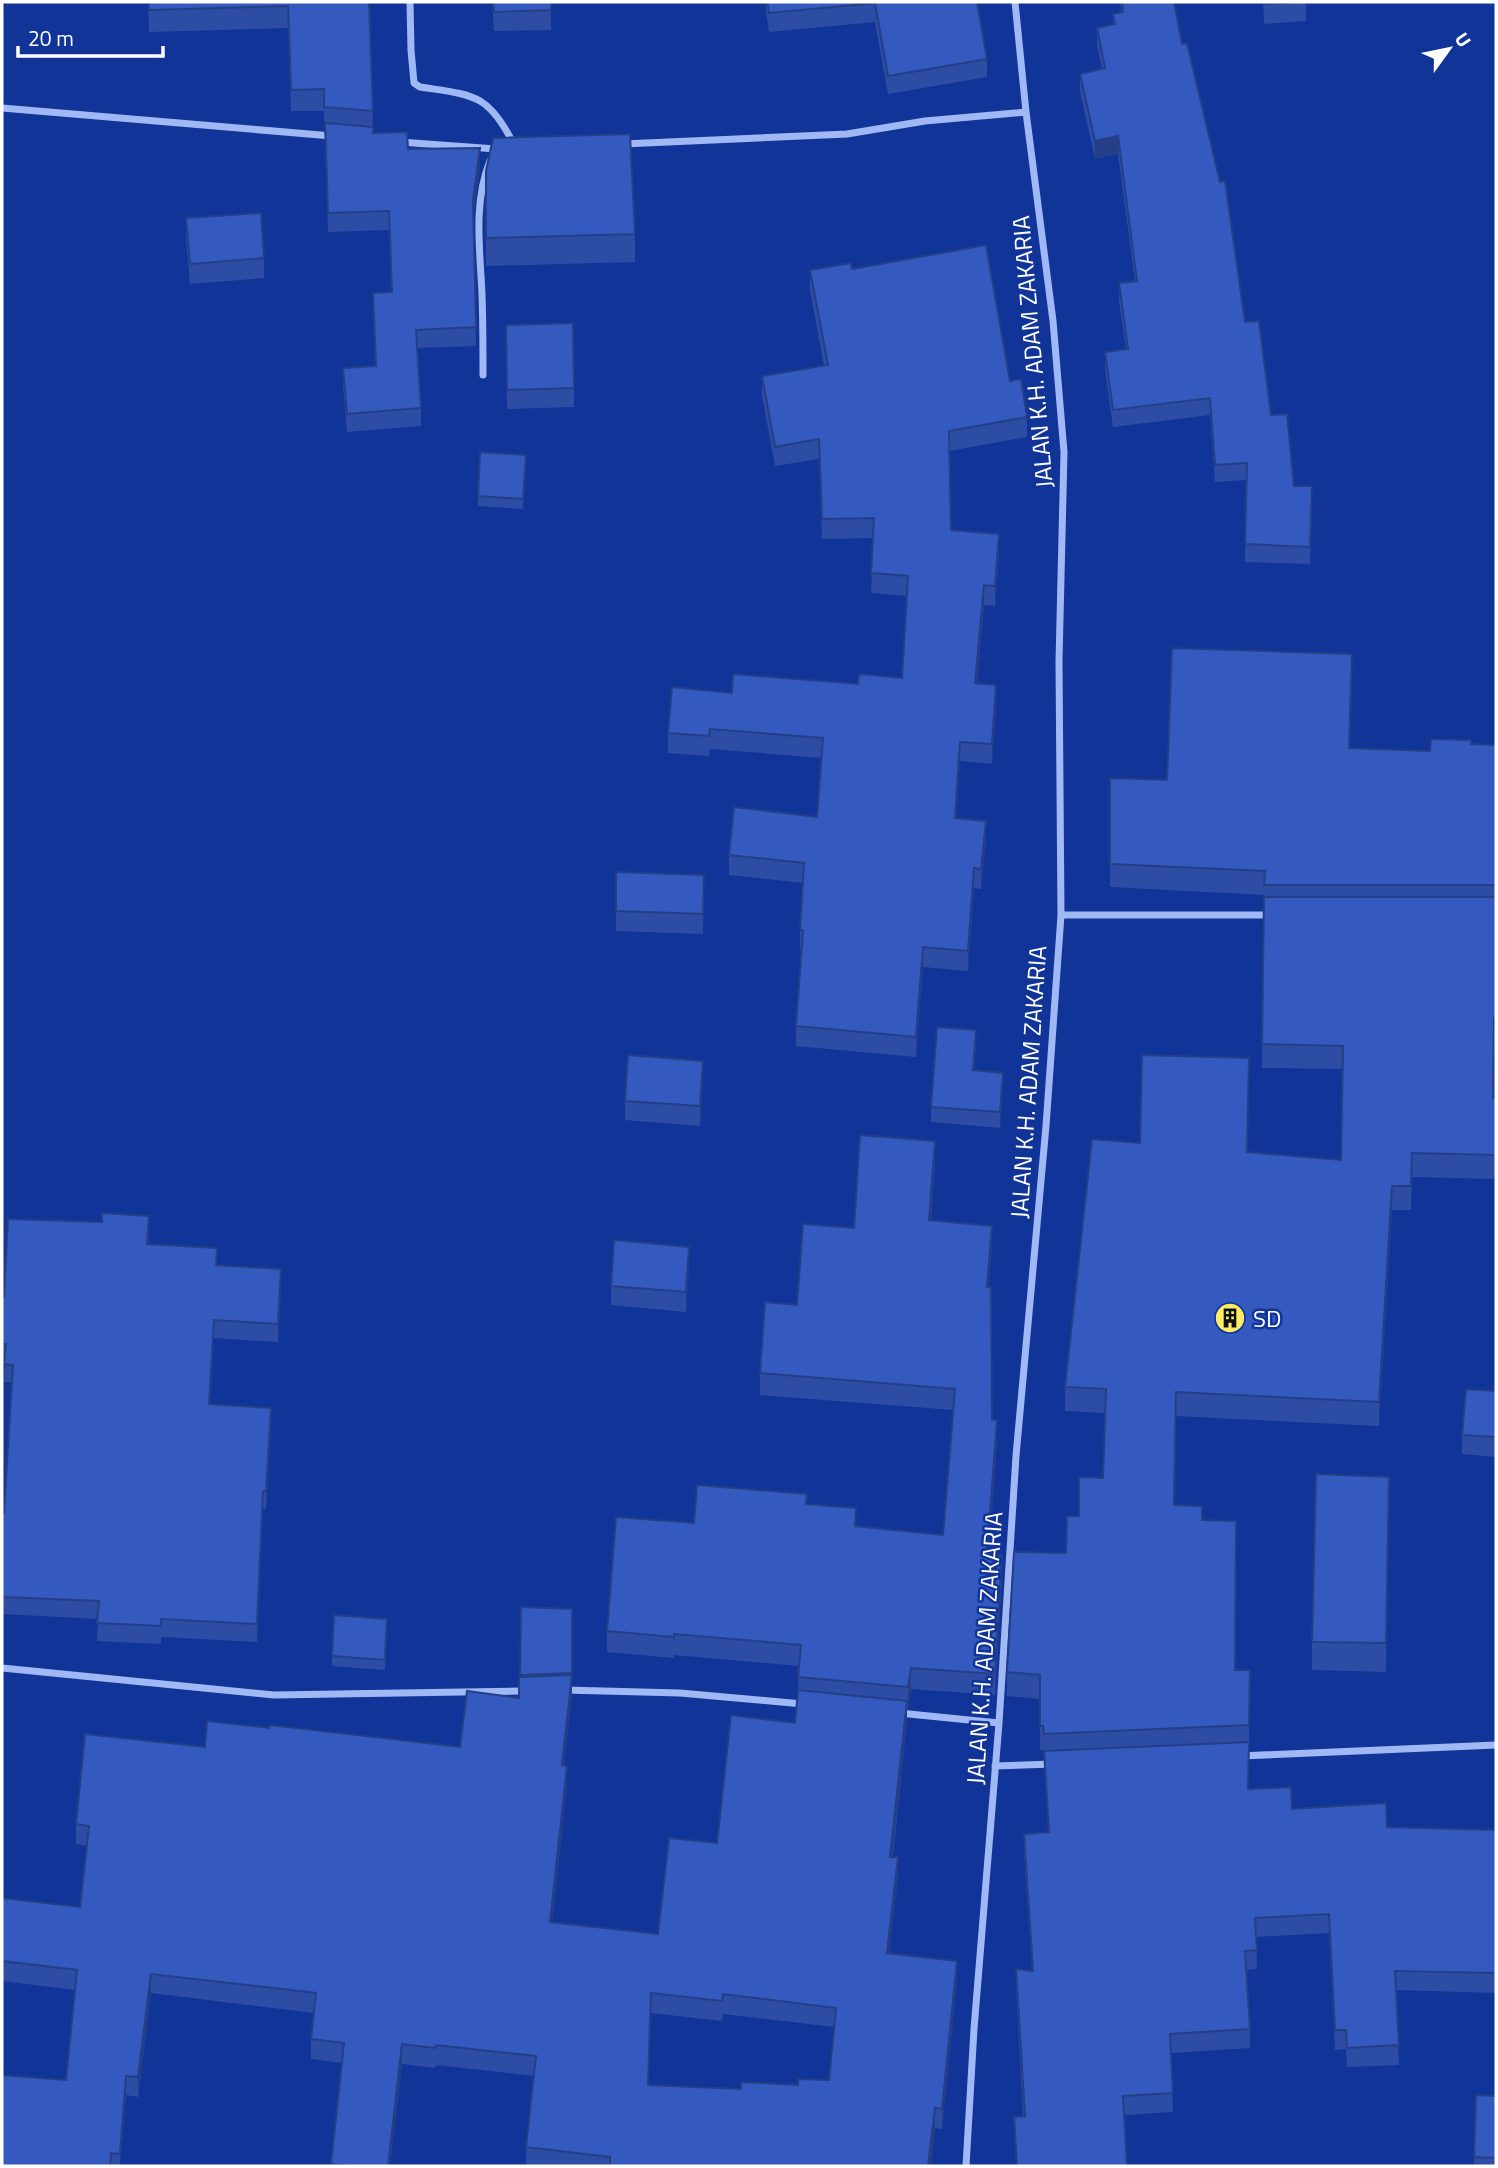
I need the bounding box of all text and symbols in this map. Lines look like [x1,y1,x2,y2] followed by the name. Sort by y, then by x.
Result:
[18,14,163,58] scale bar
[1414,14,1484,84] north arrow
[28,22,74,54] text: 20 m
[1448,26,1479,53] text: U
[1002,214,1062,490] street label: JALAN K.H. ADAM ZAKARIA
[1001,944,1055,1220] street label: JALAN K.H. ADAM ZAKARIA
[1253,1300,1282,1336] place label: SD
[1213,1301,1247,1335] building icon: SD
[957,1510,1011,1786] street label: JALAN K.H. ADAM ZAKARIA

